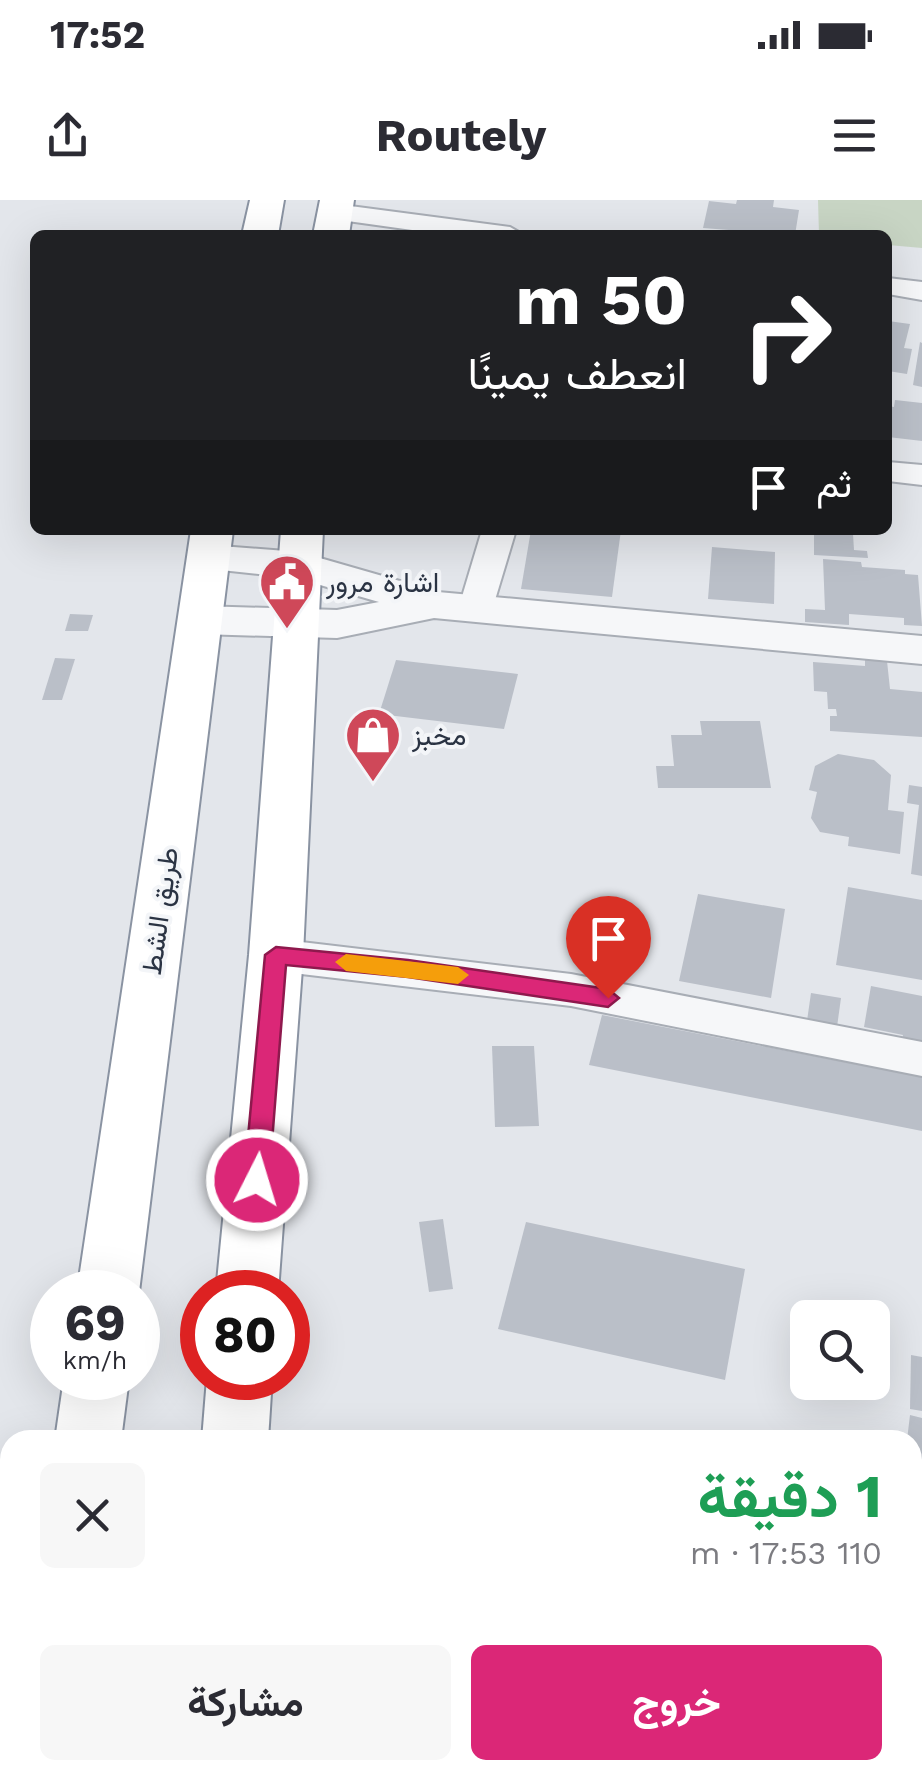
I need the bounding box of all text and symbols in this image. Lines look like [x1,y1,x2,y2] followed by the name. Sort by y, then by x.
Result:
[50,13,145,57] text: 17:52
[40,108,95,163] icon: share
[827,108,882,163] icon: menu
[376,109,546,162] text: Routely
[515,259,687,341] text: 50 m
[722,270,852,400] icon: right
[467,347,687,400] text: انعطف يمينًا
[741,460,796,515] icon: arrive
[816,462,852,506] text: ثم
[257,552,317,631] public building icon: اشارة مرور
[325,566,439,600] place label: اشارة مرور
[343,705,403,784] shop icon: مخبز
[411,719,467,753] place label: مخبز
[135,845,186,977] street label: طريق الشط
[566,896,651,999] pin
[581,911,636,966] icon: arrive
[205,1128,309,1232] position arrow
[180,1270,310,1400] speed limit sign: 80
[64,1293,126,1352] text: 69
[790,1300,890,1400] map controls
[790,1300,890,1400] button: search
[63,1346,127,1375] text: km/h
[697,1461,882,1532] text: 1 دقيقة
[40,1463,145,1568] button: close
[690,1534,882,1572] text: 110 m · 17:53
[40,1645,451,1760] button: مشاركة
[471,1645,882,1760] button: خروج

